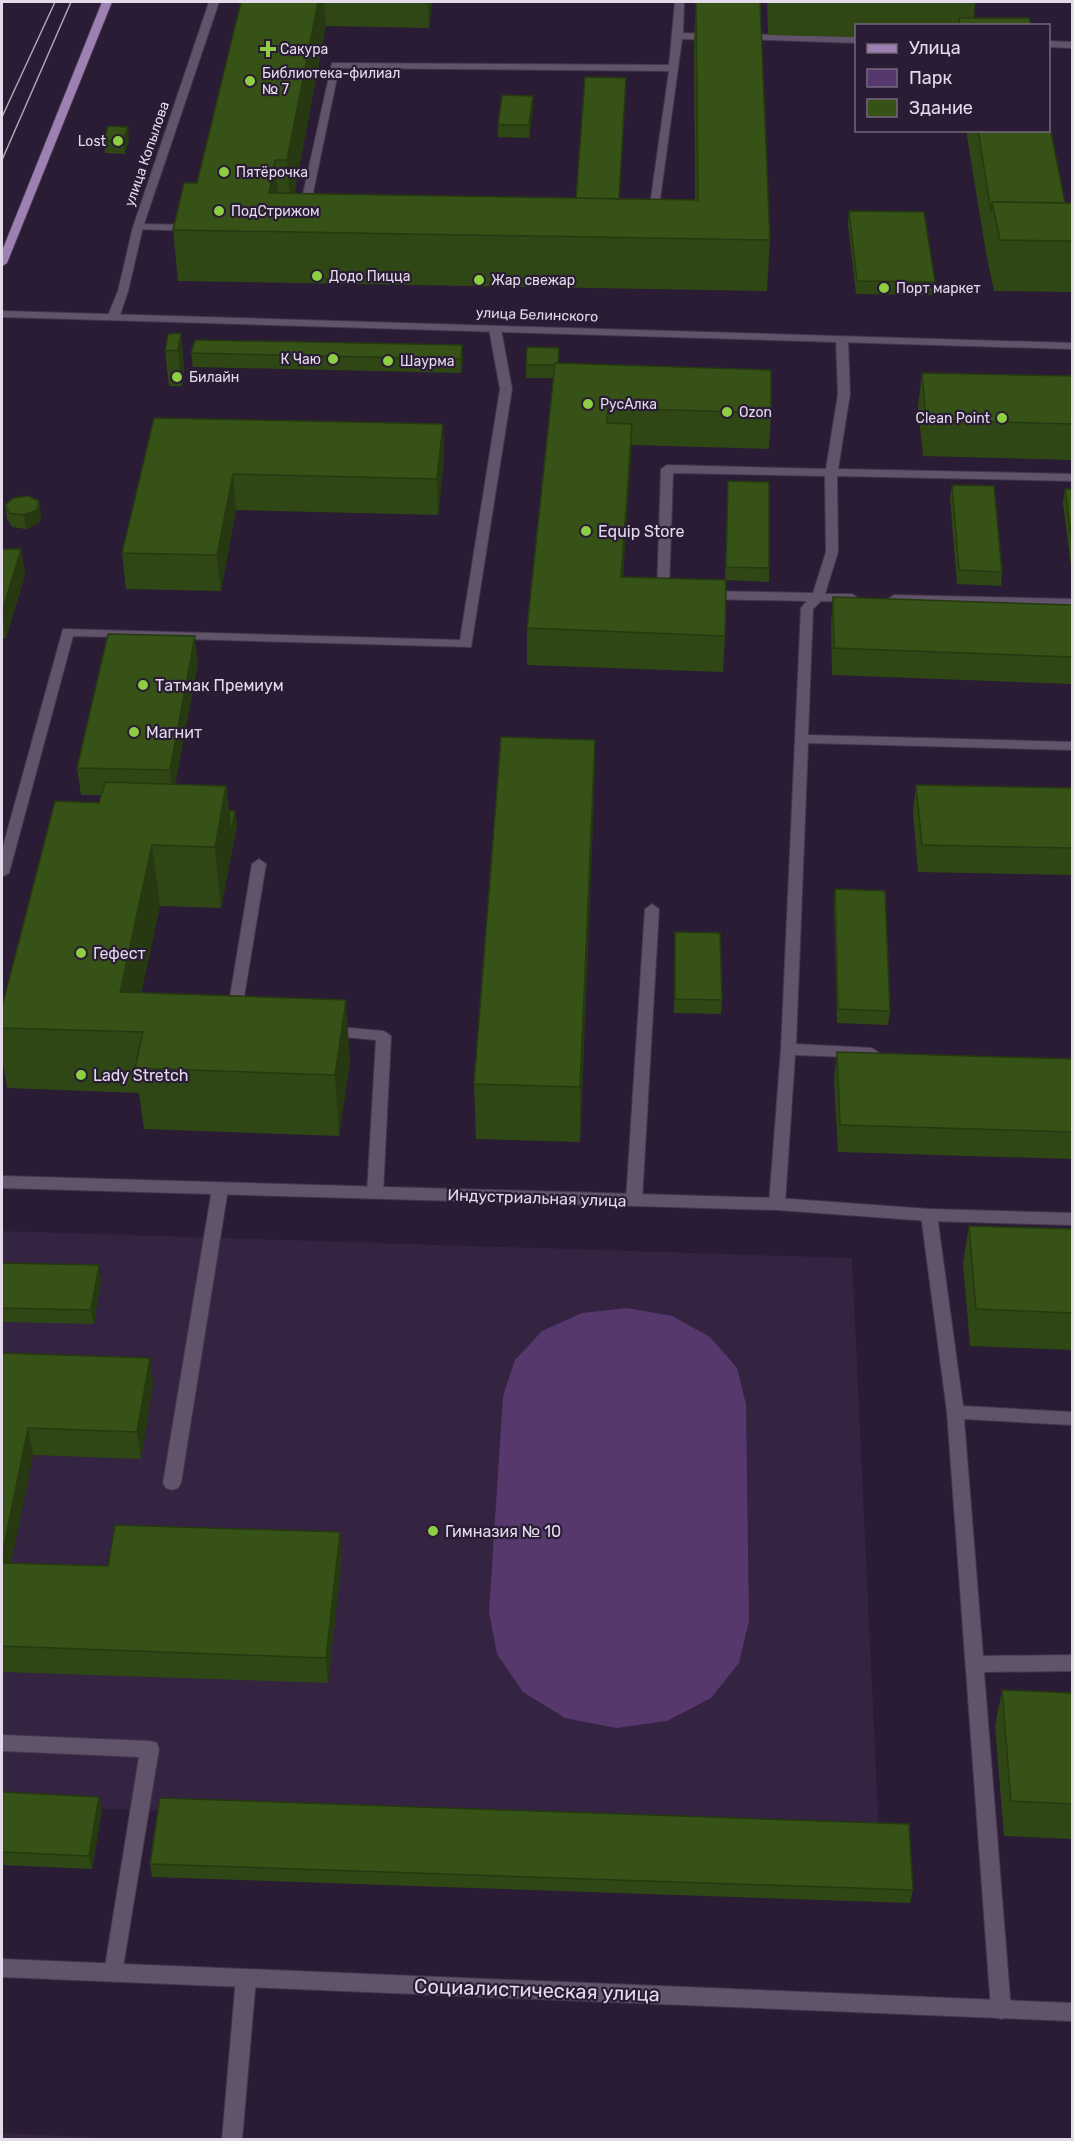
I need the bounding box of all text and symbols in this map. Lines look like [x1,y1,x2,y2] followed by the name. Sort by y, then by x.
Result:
[855,24,1050,132] legend
[909,37,961,59] text: Улица
[280,41,328,58] place label: Сакура
[261,42,275,56] marker: Сакура
[262,65,400,98] place label: Библиотека-филиал № 7
[909,67,953,89] text: Парк
[243,74,257,88] marker: Библиотека-филиал № 7
[909,97,973,119] text: Здание
[121,99,173,209] street label: улица Копылова
[78,133,107,150] place label: Lost
[111,134,125,148] marker: Lost
[236,164,308,181] place label: Пятёрочка
[217,165,231,179] marker: Пятёрочка
[231,203,320,220] place label: ПодСтрижом
[212,204,226,218] marker: ПодСтрижом
[329,268,410,285] place label: Додо Пицца
[310,269,324,283] marker: Додо Пицца
[491,272,575,289] place label: Жар свежар
[472,273,486,287] marker: Жар свежар
[896,280,981,297] place label: Порт маркет
[877,281,891,295] marker: Порт маркет
[476,304,598,326] street label: улица Белинского
[281,351,321,368] place label: К Чаю
[326,352,340,366] marker: К Чаю
[400,353,454,370] place label: Шаурма
[381,354,395,368] marker: Шаурма
[189,369,239,386] place label: Билайн
[170,370,184,384] marker: Билайн
[600,396,657,413] place label: РусАлка
[581,397,595,411] marker: РусАлка
[739,404,772,421] place label: Ozon
[720,405,734,419] marker: Ozon
[916,410,991,427] place label: Clean Point
[995,411,1009,425] marker: Clean Point
[598,522,684,541] place label: Equip Store
[579,524,593,538] marker: Equip Store
[155,676,284,695] place label: Татмак Премиум
[136,678,150,692] marker: Татмак Премиум
[146,723,202,742] place label: Магнит
[127,725,141,739] marker: Магнит
[93,944,146,963] place label: Гефест
[74,946,88,960] marker: Гефест
[93,1066,189,1085] place label: Lady Stretch
[74,1068,88,1082] marker: Lady Stretch
[447,1185,627,1211] street label: Индустриальная улица
[445,1522,561,1541] place label: Гимназия № 10
[426,1524,440,1538] marker: Гимназия № 10
[414,1974,660,2006] street label: Социалистическая улица

